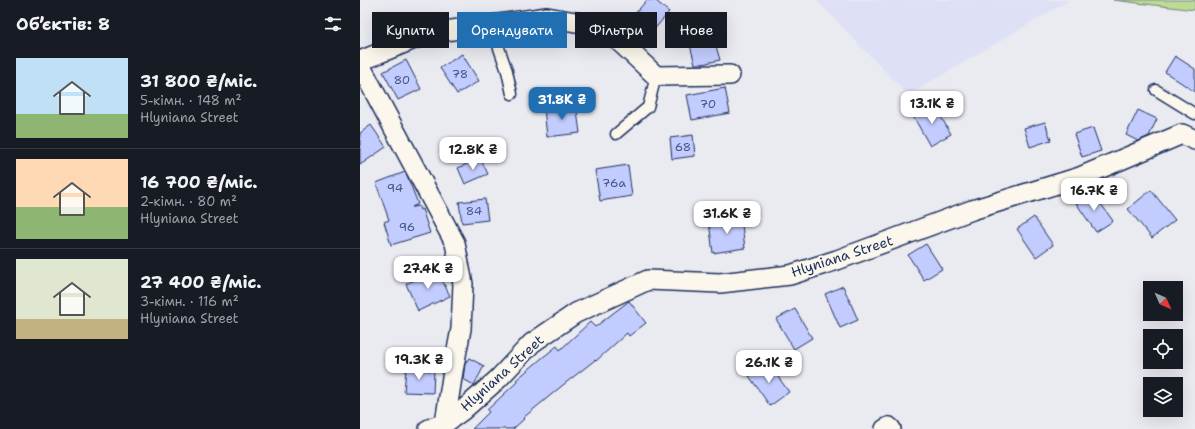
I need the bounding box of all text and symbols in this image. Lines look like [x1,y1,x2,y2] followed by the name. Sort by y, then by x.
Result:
[372,12,449,48] chip: Купити
[457,12,567,48] chip: Орендувати
[575,12,657,48] chip: Фільтри
[665,12,727,48] chip: Нове
[16,13,110,35] text: Об’єктів: 8
[322,13,344,35] icon: filters
[452,66,468,82] house number: 78
[140,70,257,92] text: 31 800 ₴/міс.
[394,72,410,88] house number: 80
[48,74,96,122] icon: home
[525,87,599,121] pin: 31.8K ₴
[538,91,586,108] text: 31.8K ₴
[895,91,969,125] pin: 13.1K ₴
[140,92,241,109] text: 5-кімн. · 148 m²
[909,95,955,112] text: 13.1K ₴
[700,96,716,112] house number: 70
[140,109,239,126] text: Hlyniana Street
[436,137,510,171] pin: 12.8K ₴
[675,139,691,155] house number: 68
[448,141,498,158] text: 12.8K ₴
[140,171,258,193] text: 16 700 ₴/міс.
[48,175,96,223] icon: home
[602,175,626,191] house number: 76а
[1057,178,1131,212] pin: 16.7K ₴
[387,180,403,196] house number: 94
[1070,182,1118,199] text: 16.7K ₴
[140,193,237,210] text: 2-кімн. · 80 m²
[690,201,764,235] pin: 31.6K ₴
[466,203,482,219] house number: 84
[703,205,751,222] text: 31.6K ₴
[140,210,239,227] text: Hlyniana Street
[399,219,415,235] house number: 96
[789,231,895,281] street label: Hlyniana Street
[391,256,465,290] pin: 27.4K ₴
[403,260,453,277] text: 27.4K ₴
[140,271,261,293] text: 27 400 ₴/міс.
[48,275,96,323] icon: home
[1143,281,1183,321] north arrow
[1143,281,1183,417] map controls
[140,293,239,310] text: 3-кімн. · 116 m²
[140,310,239,327] text: Hlyniana Street
[1143,329,1183,369] button: locate
[457,331,547,415] street label: Hlyniana Street
[382,347,456,381] pin: 19.3K ₴
[732,350,806,384] pin: 26.1K ₴
[394,351,444,368] text: 19.3K ₴
[745,354,793,371] text: 26.1K ₴
[1143,377,1183,417] button: layers

